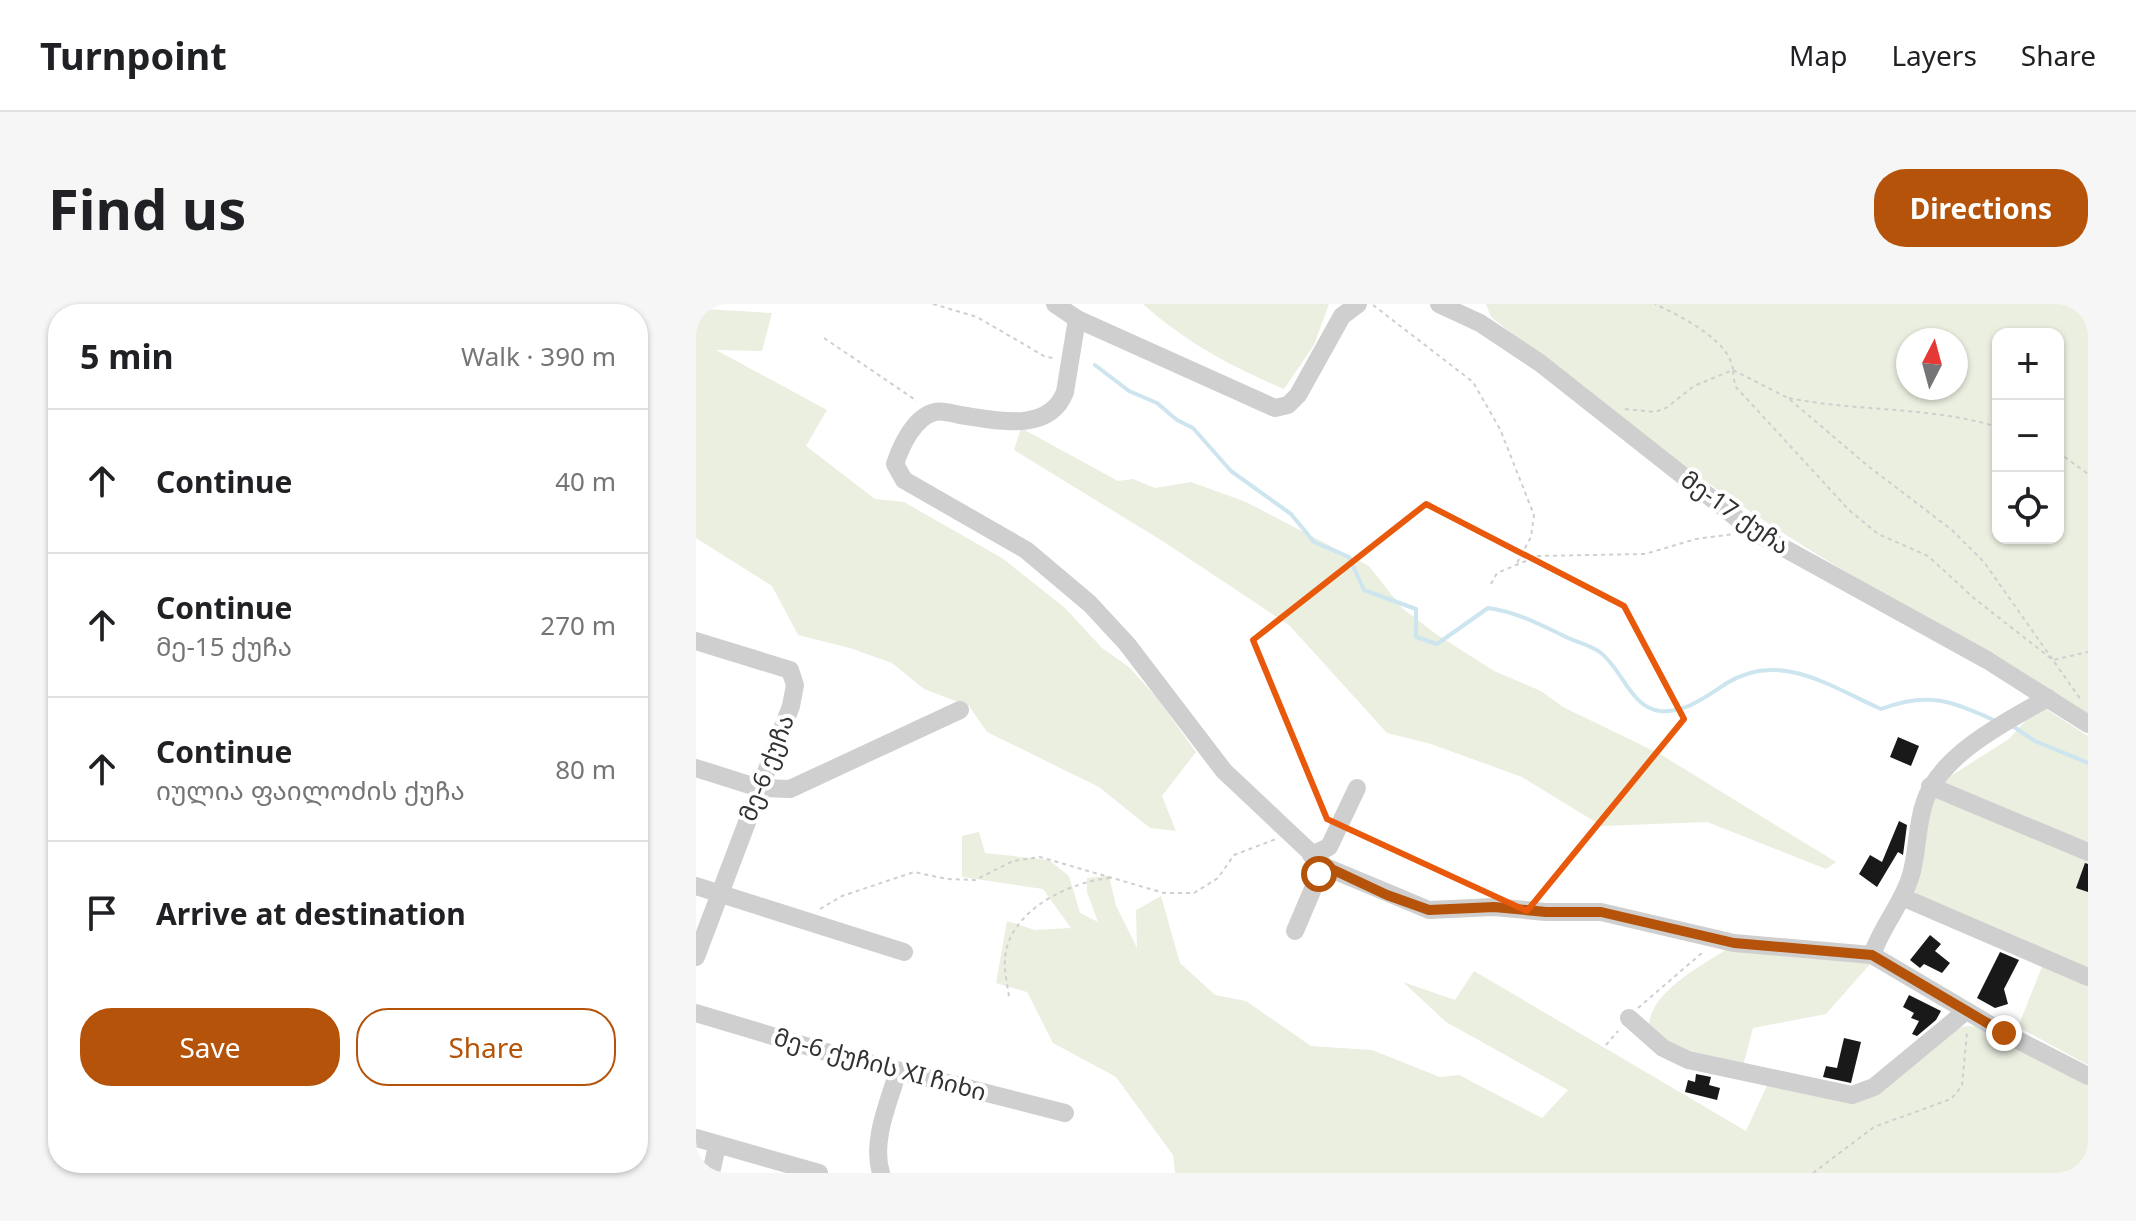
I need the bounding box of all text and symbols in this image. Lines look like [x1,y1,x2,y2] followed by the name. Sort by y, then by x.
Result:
[40,29,227,81] text: Turnpoint
[1789,36,1847,74] text: Map
[1891,36,1977,74] text: Layers
[2021,36,2096,74] text: Share
[1874,169,2088,247] button: Directions
[48,170,246,246] text: Find us
[1896,328,1968,400] north arrow
[1992,328,2064,544] map controls
[1992,328,2064,400] button: +
[80,333,174,379] text: 5 min
[461,338,616,374] text: Walk · 390 m
[1992,400,2064,472] button: −
[80,459,124,503] icon: ahead
[156,461,292,502] text: Continue
[1675,462,1797,561] street label: მე-17 ქუჩა
[555,463,616,499] text: 40 m
[1992,472,2064,544] button: locate
[156,587,292,628] text: Continue
[80,603,124,647] icon: ahead
[540,607,616,643] text: 270 m
[156,628,292,664] text: მე-15 ქუჩა
[730,709,801,826] street label: მე-6 ქუჩა
[156,731,292,772] text: Continue
[80,747,124,791] icon: ahead
[555,751,616,787] text: 80 m
[156,772,465,808] text: იულია ფაილოძის ქუჩა
[1301,856,1337,892] route start
[80,891,124,935] icon: arrive
[156,893,466,934] text: Arrive at destination
[80,1008,340,1086] button: Save
[356,1008,616,1086] button: Share
[1986,1015,2022,1051] route end
[771,1019,990,1108] street label: მე-6 ქუჩის XI ჩიხი

